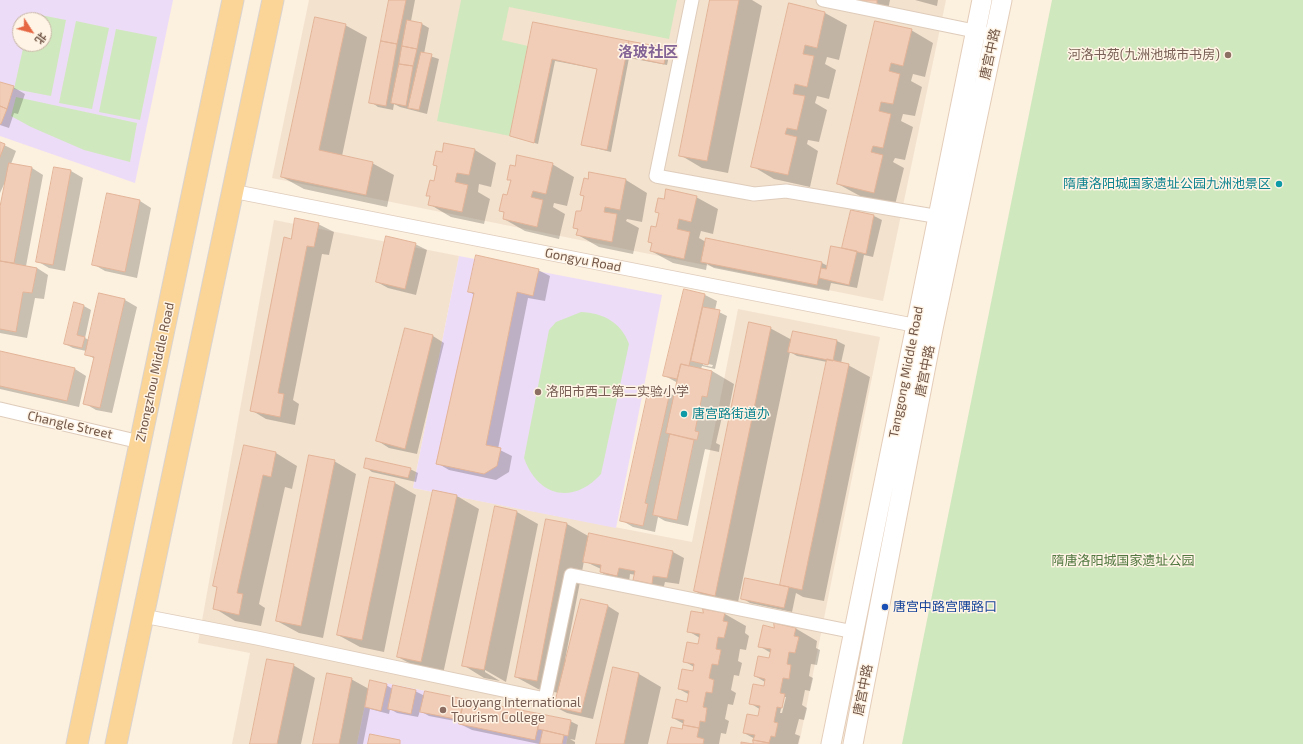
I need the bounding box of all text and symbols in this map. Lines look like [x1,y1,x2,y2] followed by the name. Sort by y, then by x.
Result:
[12,12,52,52] north arrow
[977,27,1003,81] street label: 唐宫中路
[33,30,50,47] text: 北
[618,43,678,61] district label: 洛玻社区
[1068,47,1220,63] place label: 河洛书苑(九洲池城市书房)
[1223,50,1233,60] marker: 河洛书苑(九洲池城市书房)
[1063,176,1271,192] place label: 隋唐洛阳城国家遗址公园九洲池景区
[1274,179,1284,189] marker: 隋唐洛阳城国家遗址公园九洲池景区
[543,245,623,275] street label: Gongyu Road
[133,301,177,443] street label: Zhongzhou Middle Road
[886,305,926,439] street label: Tanggong Middle Road
[912,344,938,398] street label: 唐宫中路
[546,384,689,400] place label: 洛阳市西工第二实验小学
[533,387,543,397] marker: 洛阳市西工第二实验小学
[692,406,770,422] place label: 唐宫路街道办
[26,408,114,442] street label: Changle Street
[679,409,689,419] marker: 唐宫路街道办
[1052,553,1194,569] park label: 隋唐洛阳城国家遗址公园
[893,599,997,615] place label: 唐宫中路宫隅路口
[880,602,890,612] marker: 唐宫中路宫隅路口
[850,663,876,717] street label: 唐宫中路
[451,695,581,726] place label: Luoyang International Tourism College
[438,705,448,715] marker: Luoyang International Tourism College

